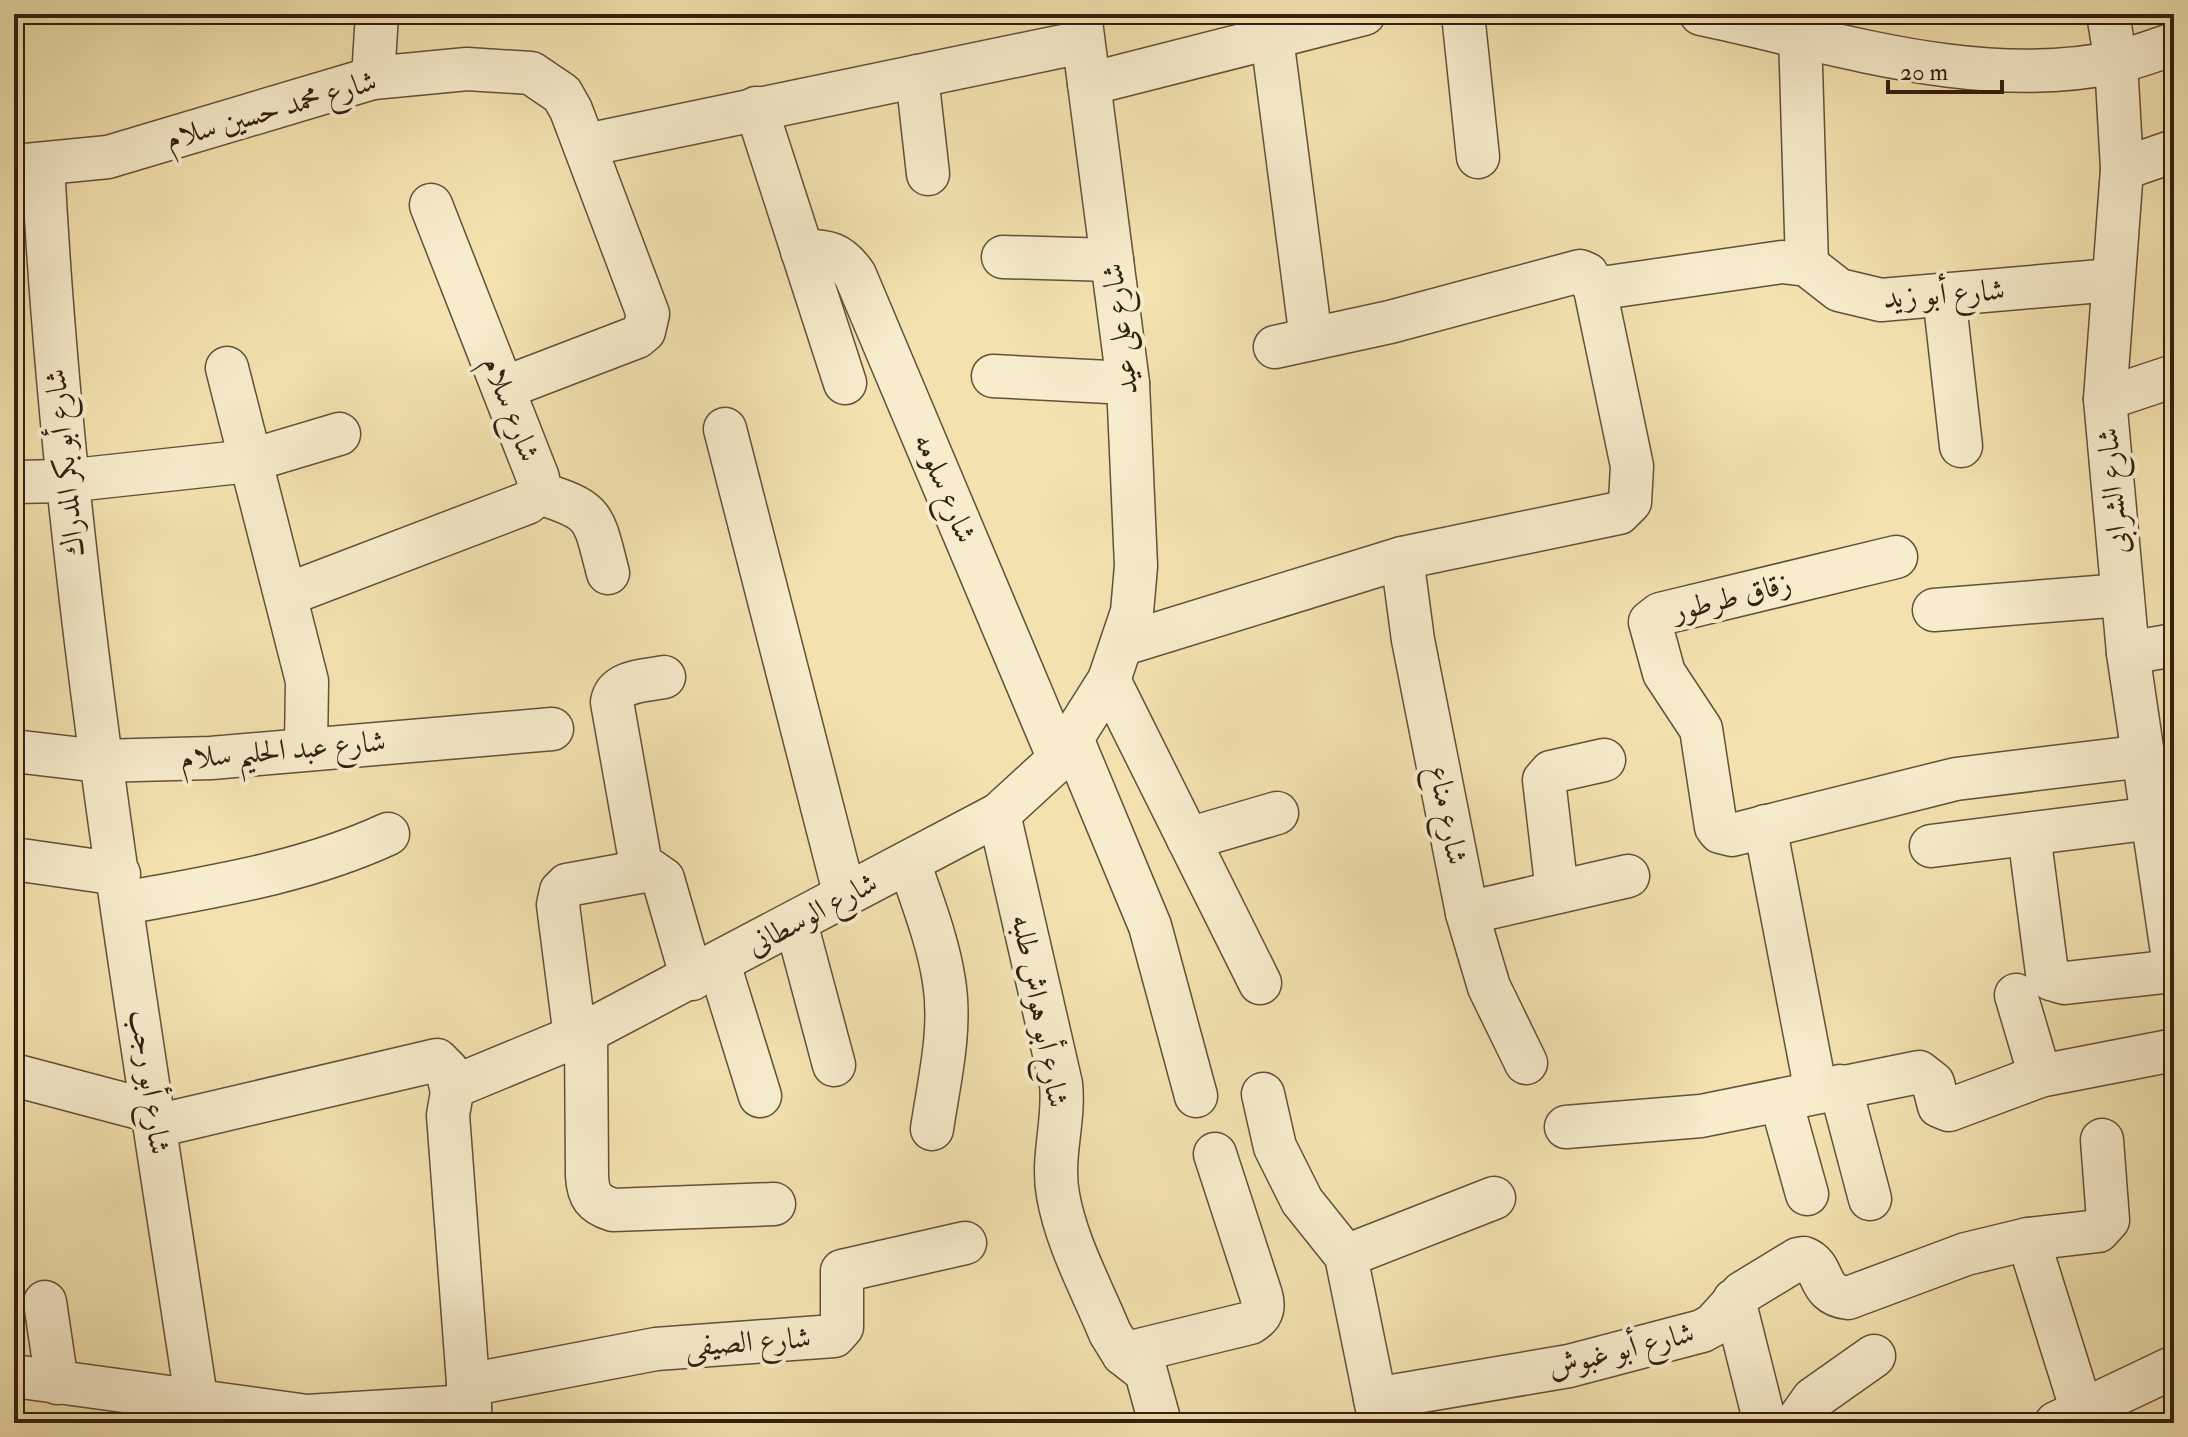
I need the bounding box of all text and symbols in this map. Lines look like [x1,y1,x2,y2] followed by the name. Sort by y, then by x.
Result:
[1888,44,2002,94] scale bar
[1900,57,1949,88] text: 20 m
[161,62,383,165] street label: شارع محمد حسين سلام
[1094,260,1152,397] street label: شارع على عيد
[1882,268,2006,323] street label: شارع أبو زيد
[468,351,548,469] street label: شارع سلام
[34,366,99,559] street label: شارع أبو بكر المدراك
[2089,426,2143,556] street label: شارع الشرابى
[900,428,985,551] street label: شارع سلومه
[1666,564,1795,630] street label: زقاق طرطور
[179,723,388,787] street label: شارع عبد الحليم سلام
[1414,762,1476,869] street label: شارع مناع
[740,864,887,969] street label: شارع الوسطانى
[997,911,1080,1112] street label: شارع أبو هواش طلبه
[116,1007,181,1158] street label: شارع أبو رجب
[1543,1311,1699,1392] street label: شارع أبو غبوش
[684,1319,813,1371] street label: شارع الصيفى

